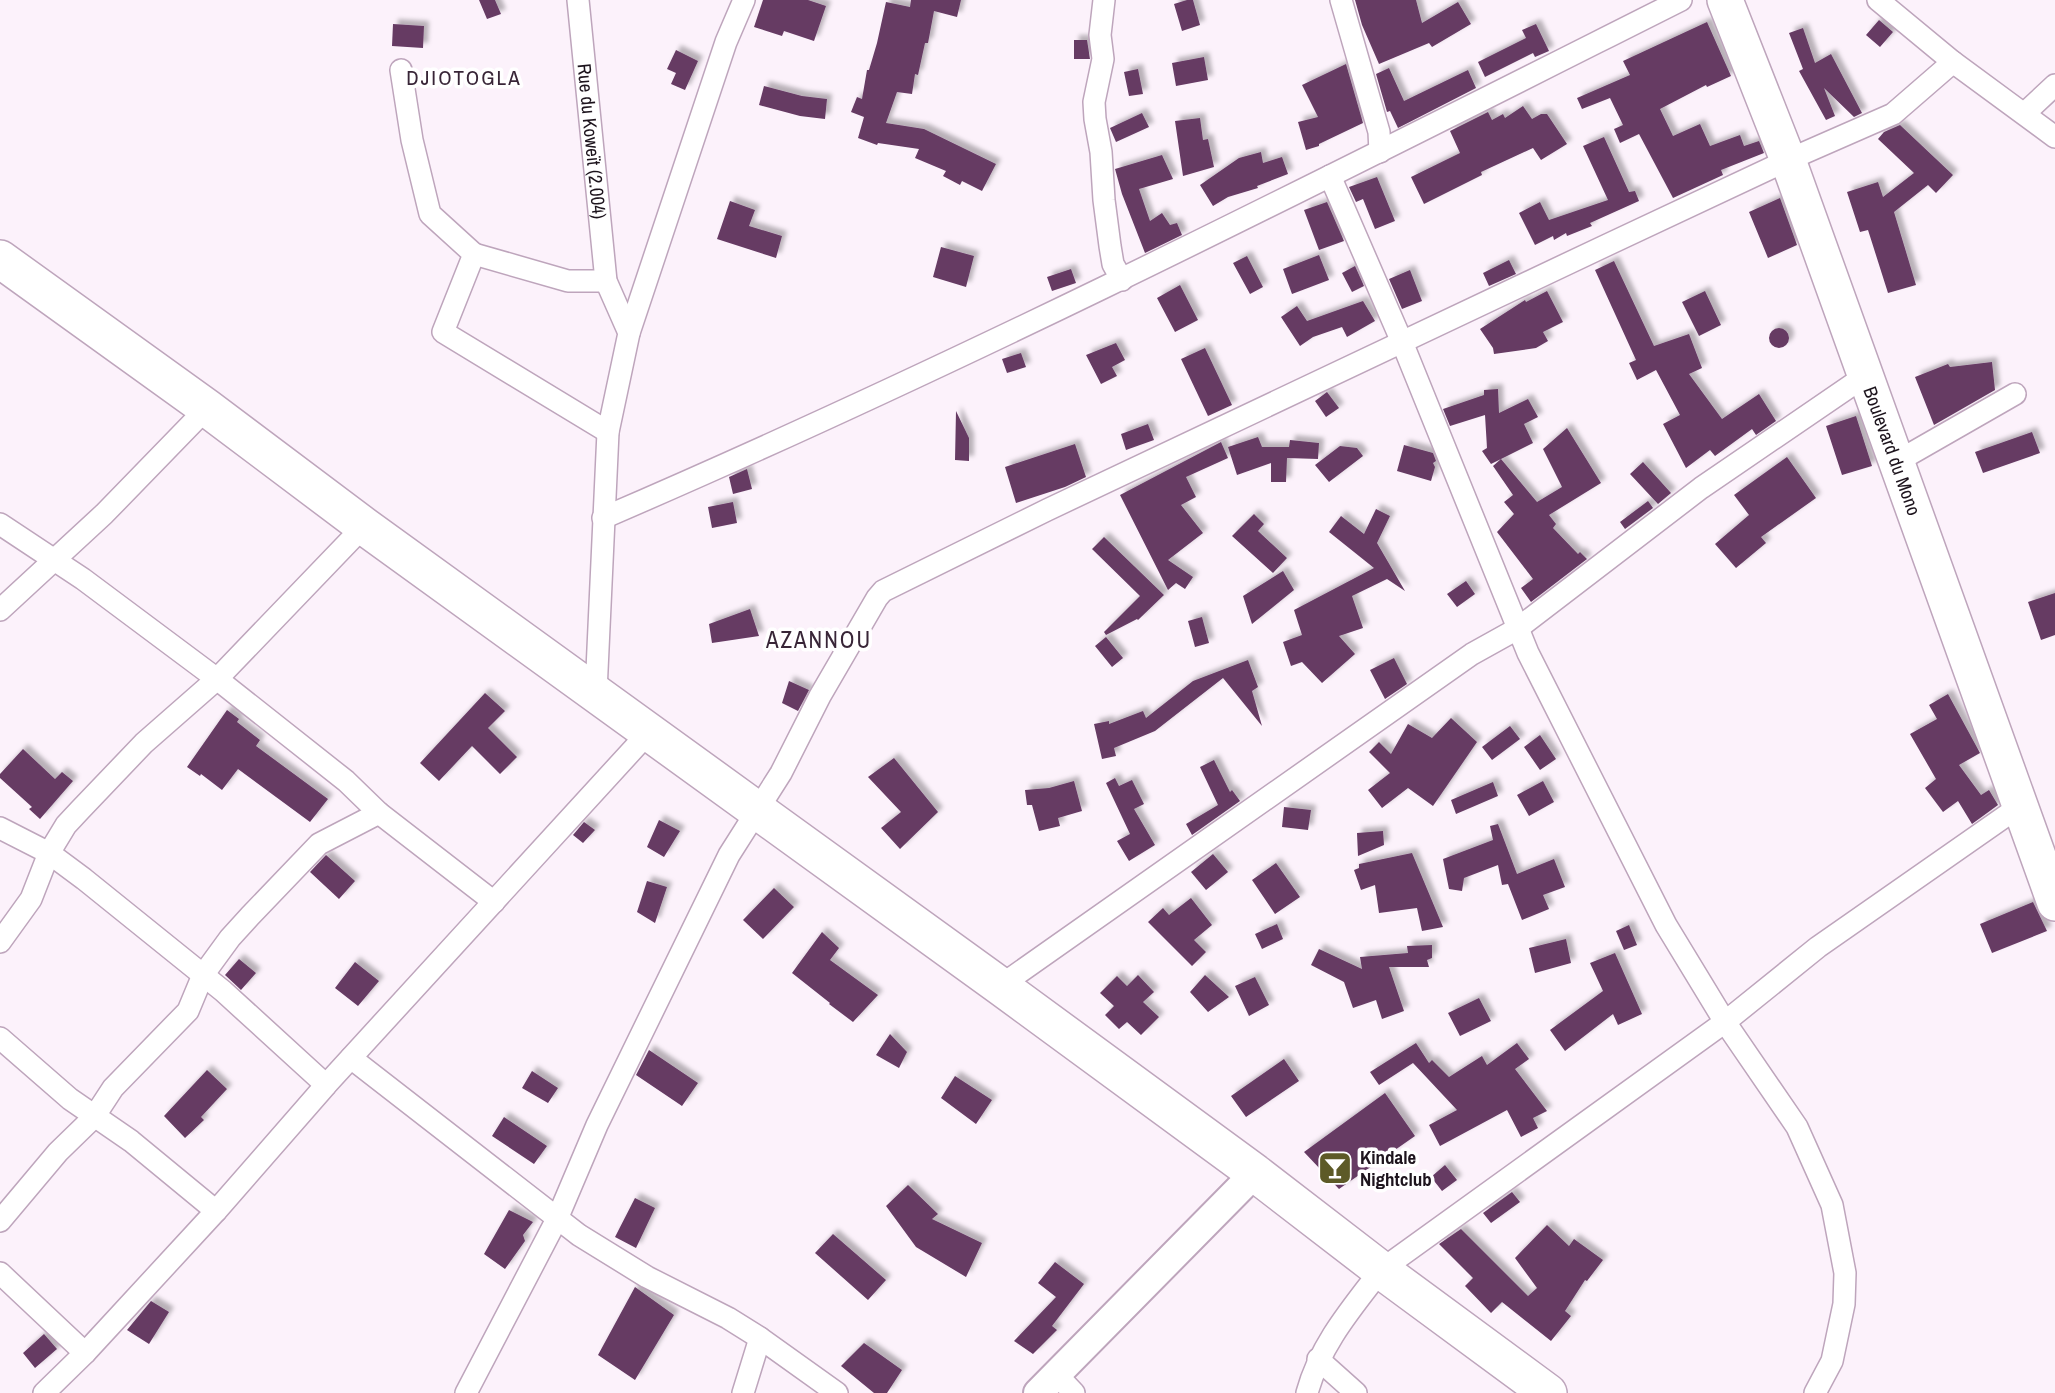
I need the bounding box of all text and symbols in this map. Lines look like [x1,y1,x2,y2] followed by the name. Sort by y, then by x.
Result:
[571,62,613,220] street label: Rue du Koweït (2.004)
[406,63,522,92] district label: DJIOTOGLA
[1857,383,1928,519] street label: Boulevard du Mono
[765,624,872,655] district label: AZANNOU
[1360,1144,1432,1192] place label: Kindale Nightclub
[1316,1149,1354,1187] bar icon: Kindale Nightclub

